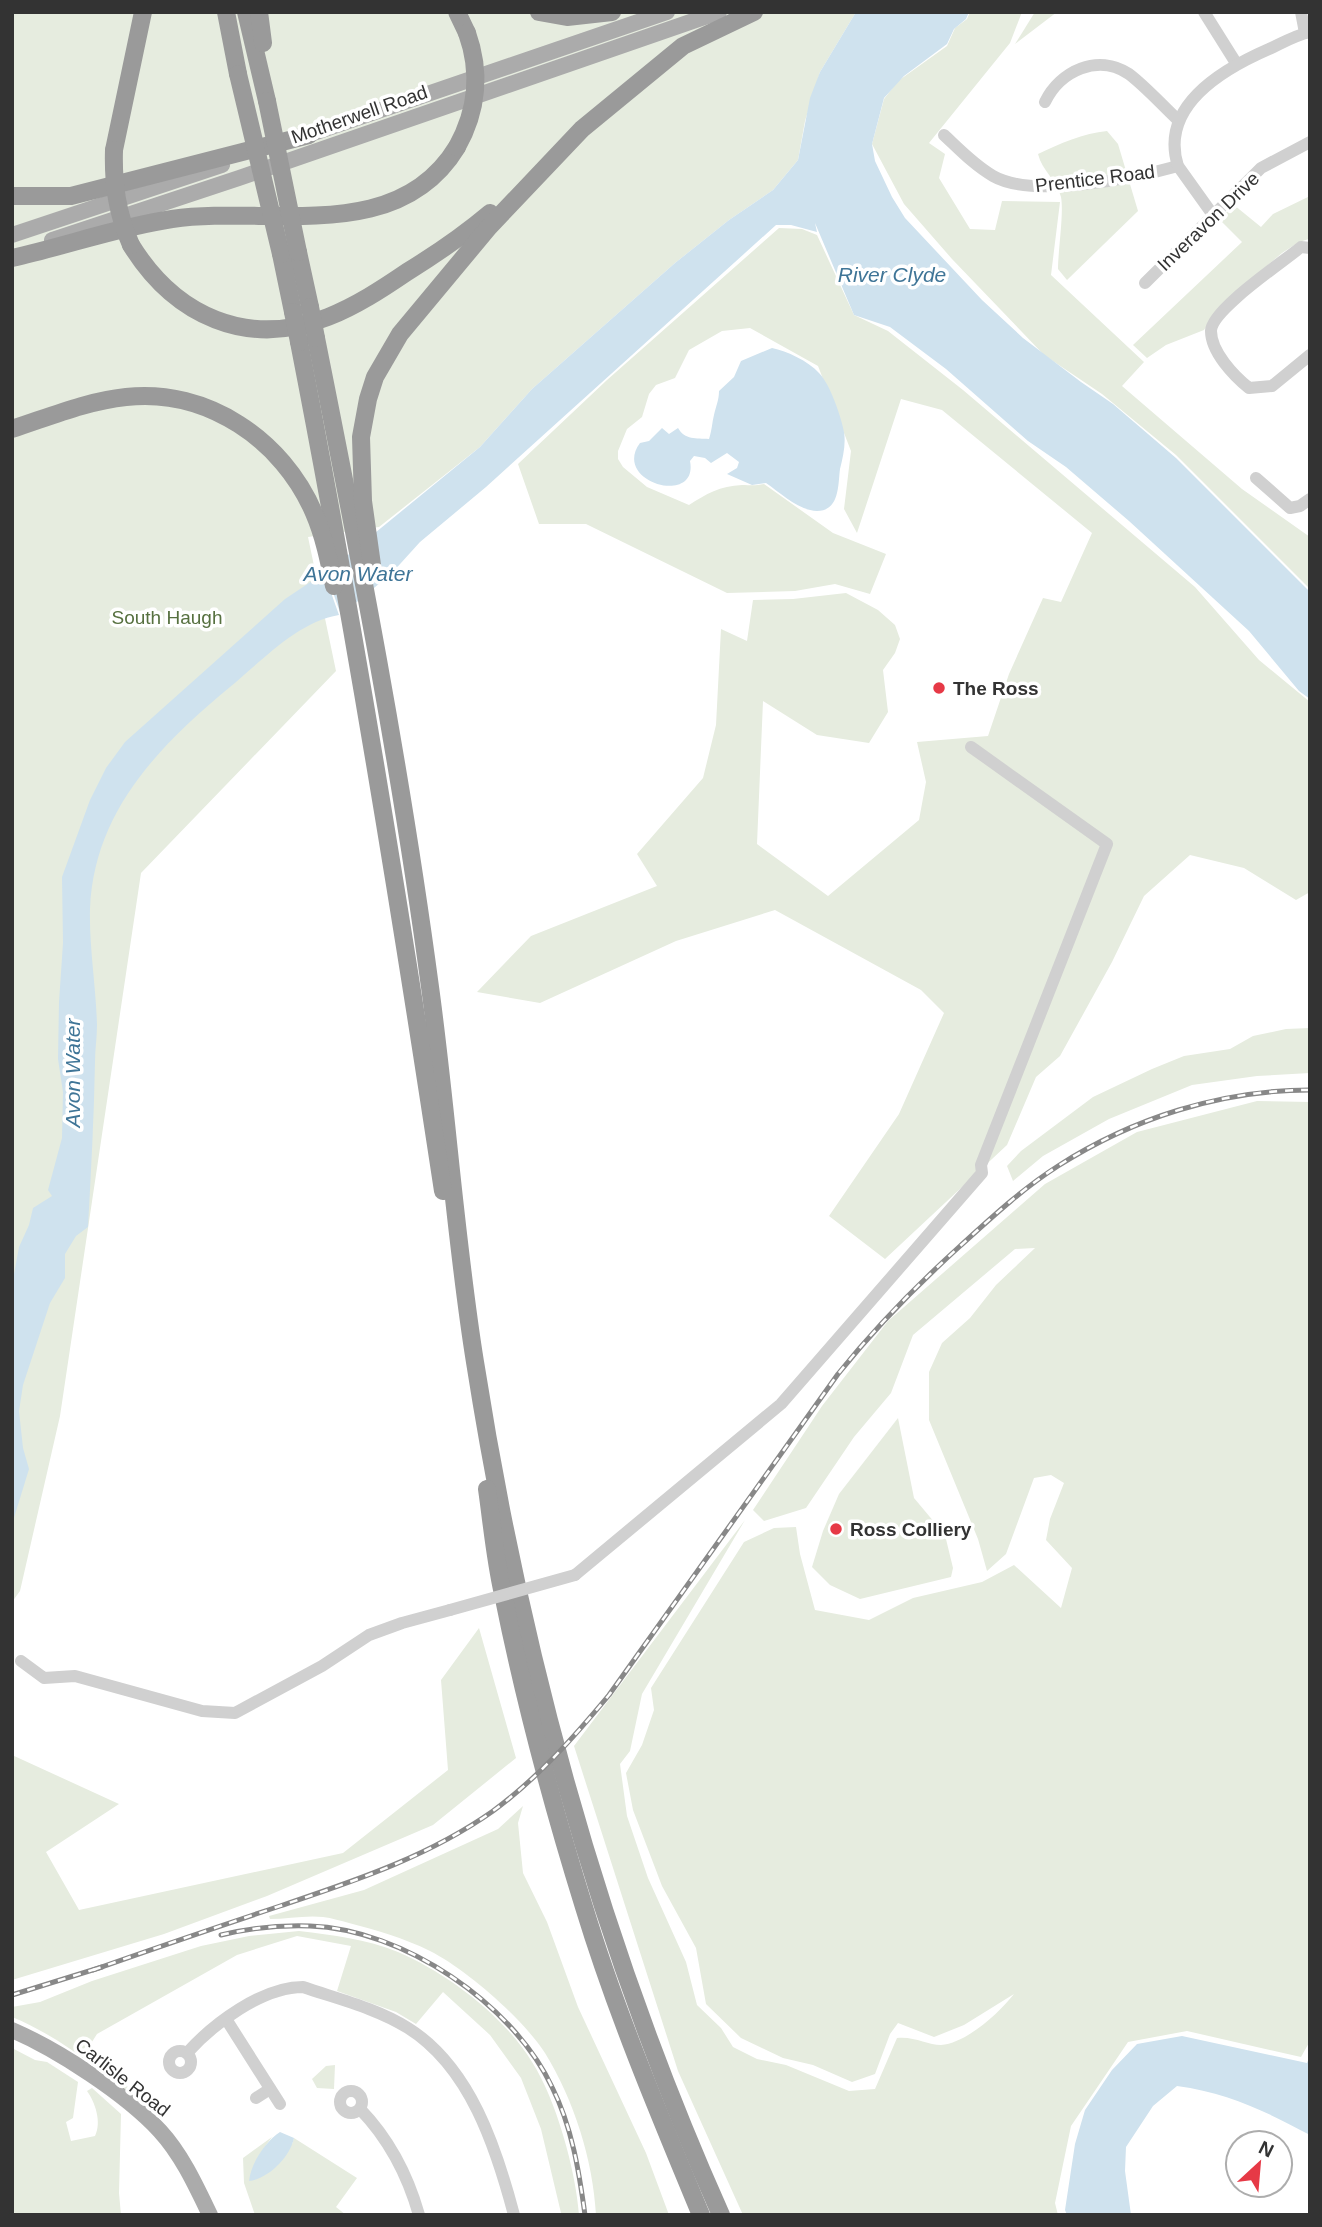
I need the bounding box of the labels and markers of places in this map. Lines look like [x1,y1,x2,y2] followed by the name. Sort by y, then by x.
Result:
[953,678,1039,699] place label: The Ross
[931,680,947,696] marker: The Ross
[850,1519,972,1540] place label: Ross Colliery
[828,1521,844,1537] marker: Ross Colliery

